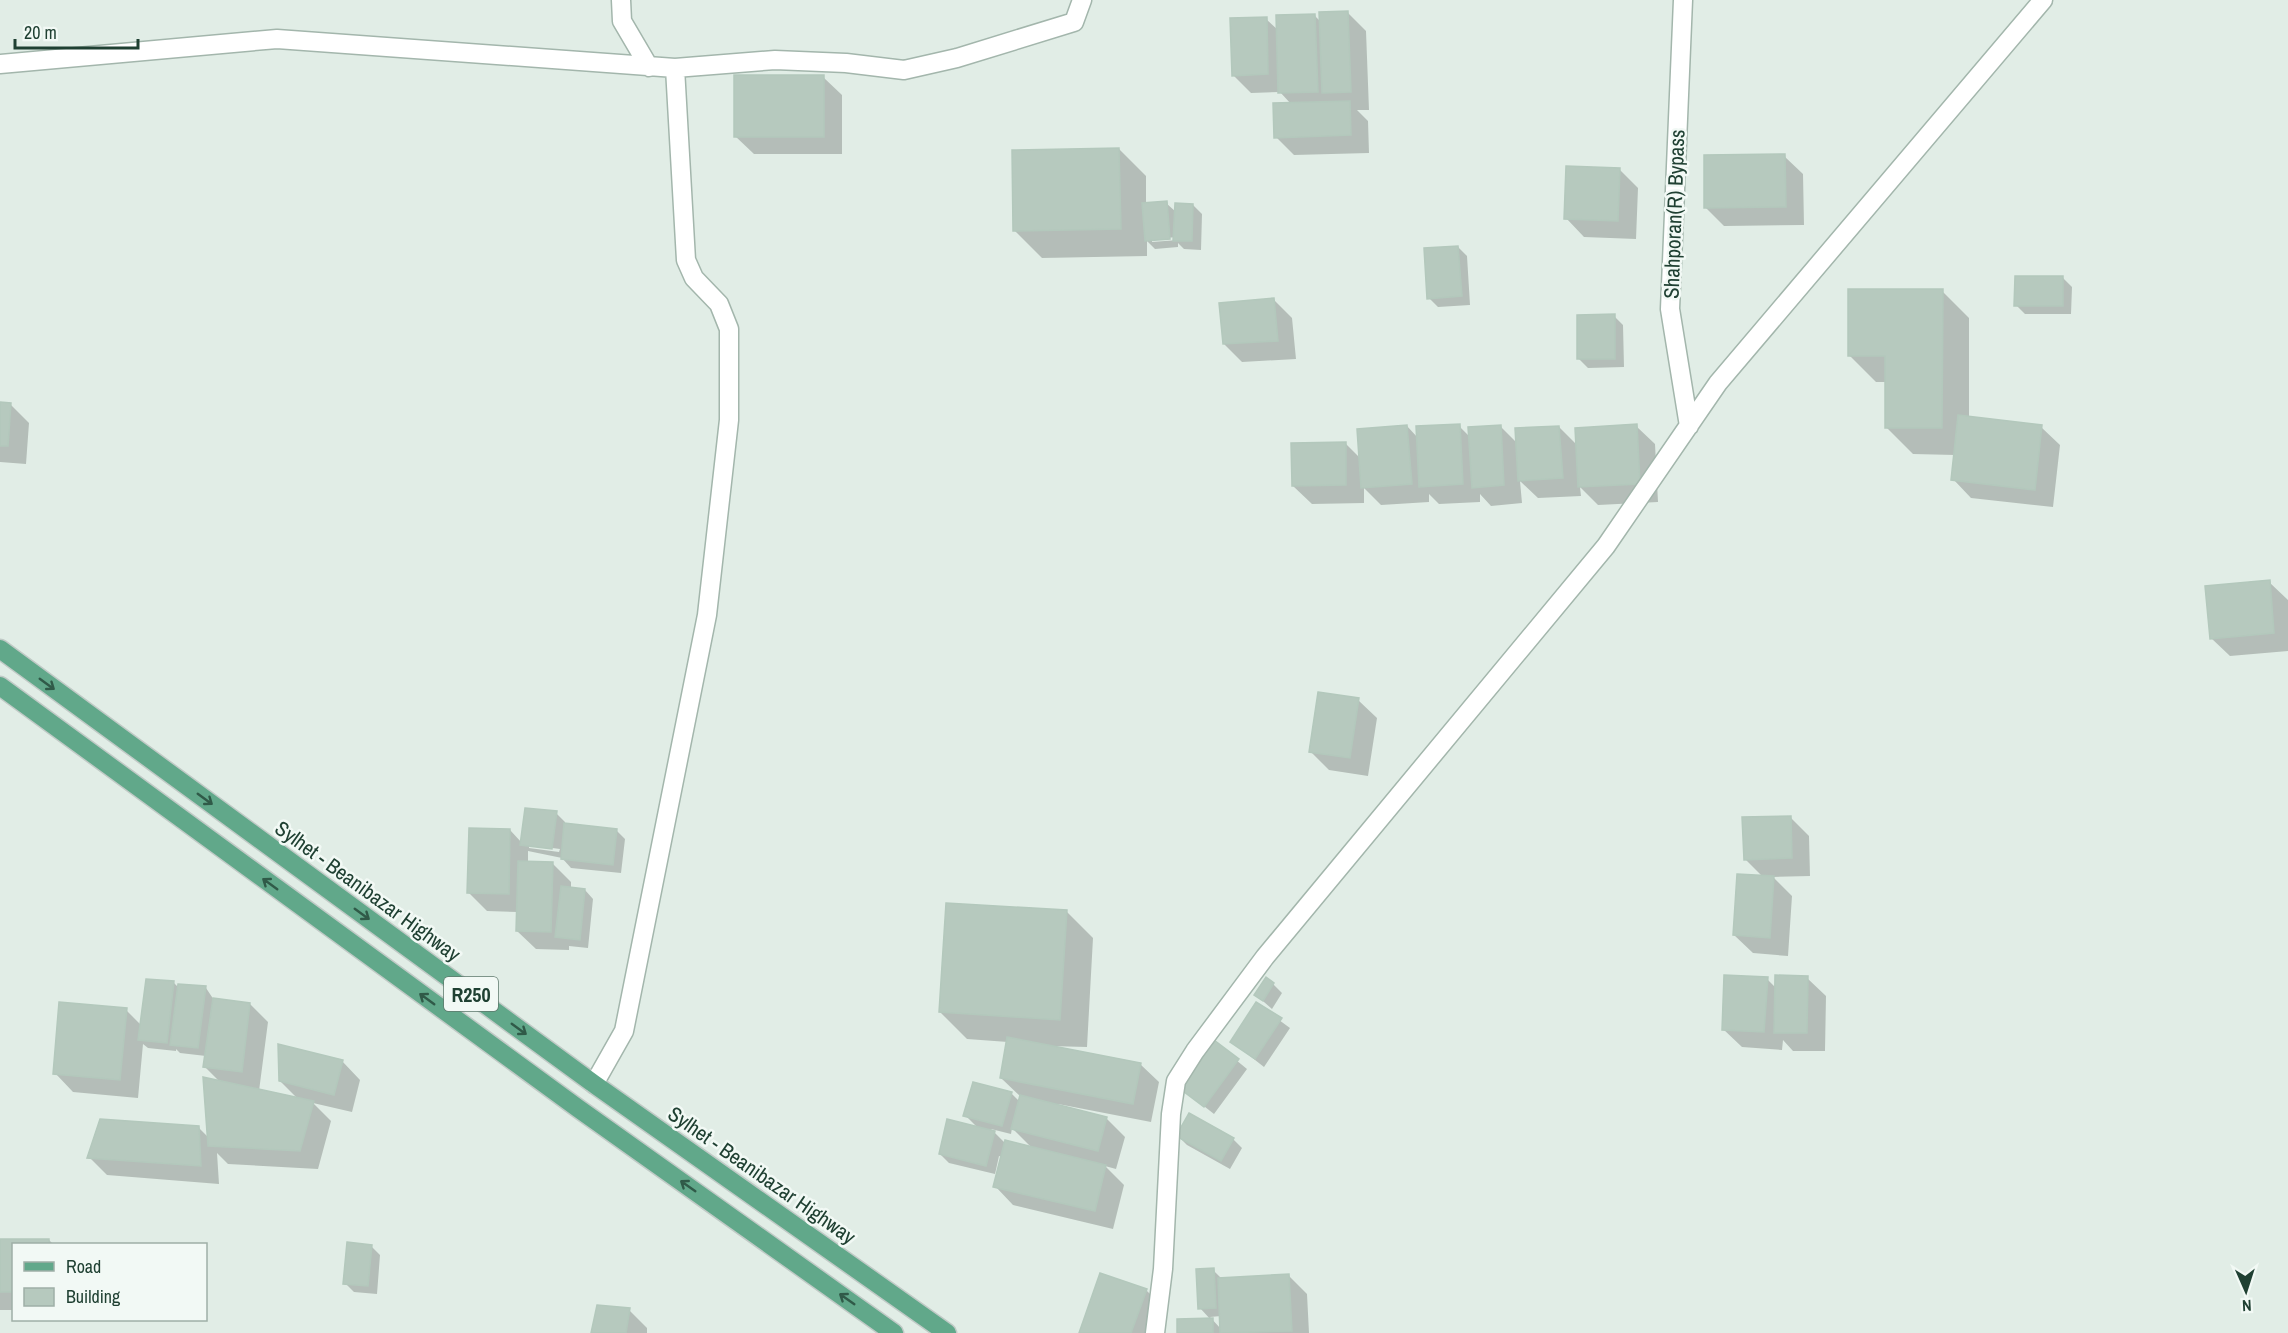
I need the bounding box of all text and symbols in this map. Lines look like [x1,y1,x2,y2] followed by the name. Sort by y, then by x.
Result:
[15,12,138,50] scale bar
[24,20,57,45] text: 20 m
[1657,129,1691,299] street label: Shahporan(R) Bypass
[39,678,55,690] one-way arrow
[196,793,212,805] one-way arrow
[269,814,467,969] street label: Sylhet - Beanibazar Highway
[262,877,278,890] one-way arrow
[354,907,370,920] one-way arrow
[444,977,498,1011] road number: R250
[420,992,436,1005] one-way arrow
[511,1023,527,1035] one-way arrow
[662,1099,862,1251] street label: Sylhet - Beanibazar Highway
[680,1180,696,1193] one-way arrow
[12,1243,207,1321] legend
[66,1254,101,1279] text: Road
[2216,1261,2276,1321] north arrow
[66,1284,121,1309] text: Building
[839,1293,855,1305] one-way arrow
[2241,1295,2252,1317] text: N

